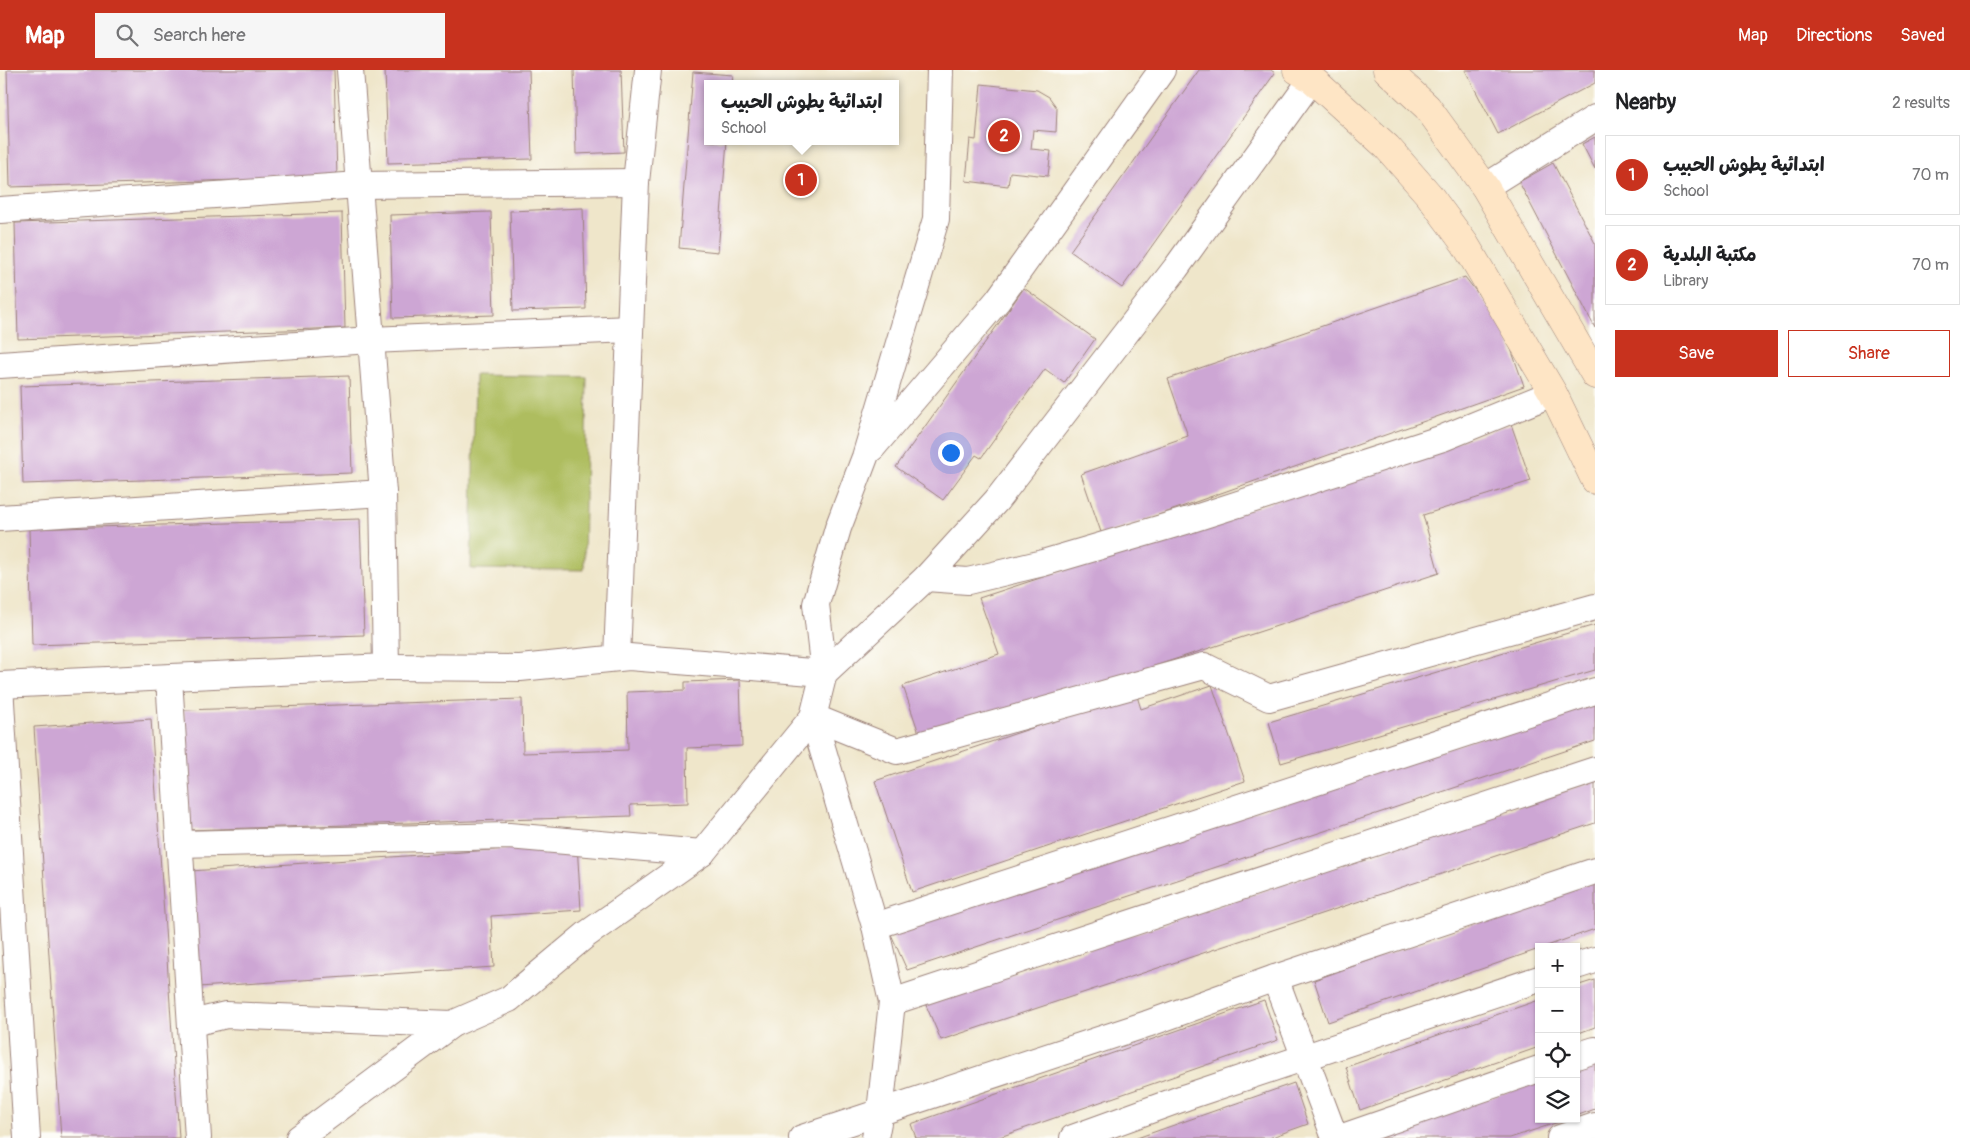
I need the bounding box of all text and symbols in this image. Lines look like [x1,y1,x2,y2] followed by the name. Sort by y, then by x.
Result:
[95,13,445,58] search box
[25,21,65,50] text: Map
[113,21,141,49] icon: search
[153,23,246,47] text: Search here
[1738,24,1768,47] text: Map
[1796,24,1872,47] text: Directions
[1900,24,1945,47] text: Saved
[704,80,899,145] popup
[1615,89,1676,116] text: Nearby
[721,90,882,114] text: ابتدائية يطوش الحبيب
[1892,93,1950,113] text: 2 results
[988,117,1020,155] pin: 2
[721,118,767,138] text: School
[1663,153,1825,177] text: ابتدائية يطوش الحبيب
[785,161,817,199] pin: 1
[1629,165,1635,185] text: 1
[1912,165,1949,185] text: 70 m
[1663,181,1709,201] text: School
[1663,243,1757,267] text: مكتبة البلدية
[1628,255,1636,275] text: 2
[1912,255,1949,275] text: 70 m
[1663,271,1708,291] text: Library
[1615,330,1778,377] button: Save
[1788,330,1950,377] button: Share
[938,440,964,466] your location
[1535,943,1580,1123] map controls
[1535,943,1580,988] button: +
[1535,988,1580,1033] button: −
[1535,1033,1580,1078] button: locate
[1535,1078,1580,1123] button: layers

